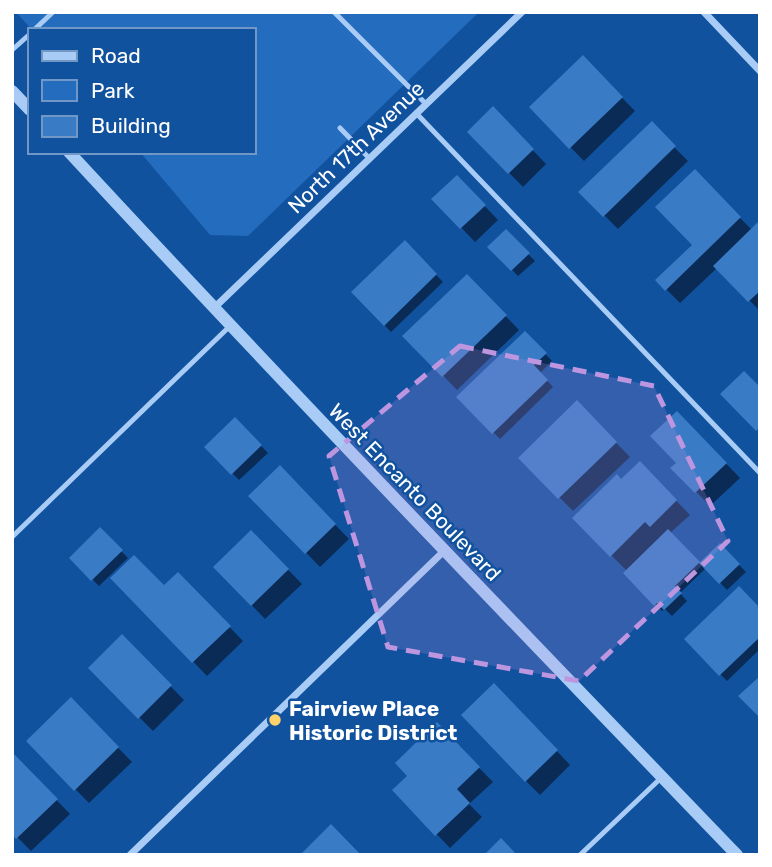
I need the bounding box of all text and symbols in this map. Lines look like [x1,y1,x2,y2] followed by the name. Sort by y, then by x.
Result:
[28,28,256,154] legend
[91,43,141,68] text: Road
[283,76,429,218] street label: North 17th Avenue
[91,78,135,103] text: Park
[91,113,171,138] text: Building
[324,398,506,586] street label: West Encanto Boulevard
[289,696,458,745] place label: Fairview Place Historic District
[267,712,283,728] marker: Fairview Place Historic District

